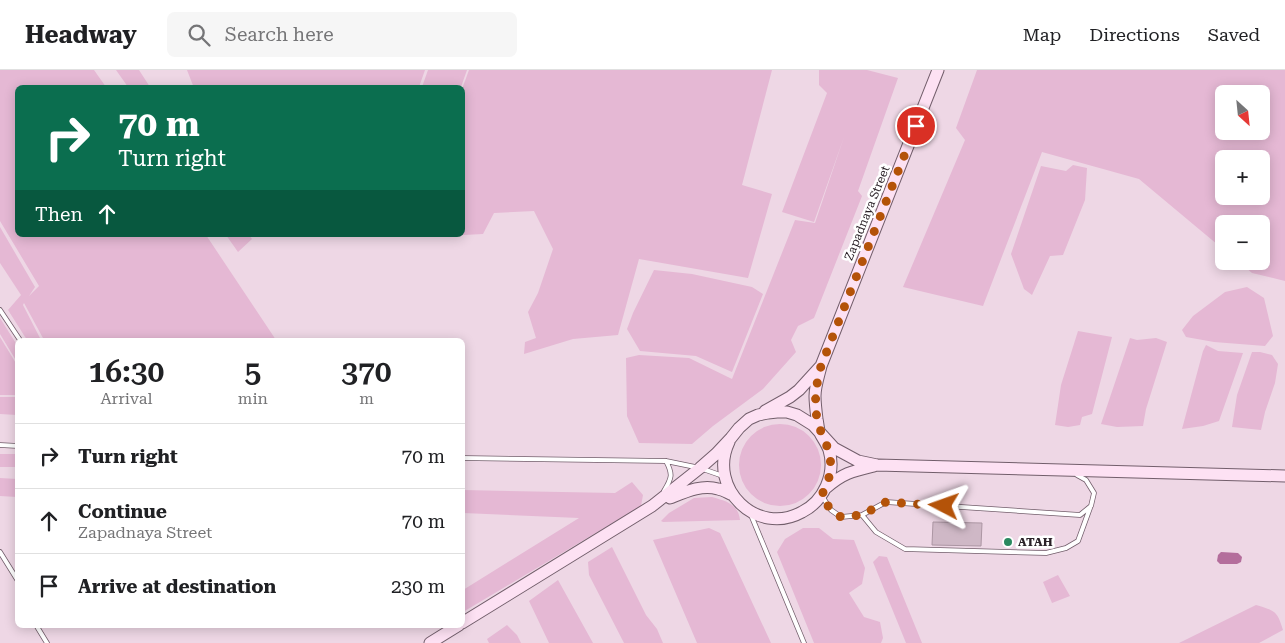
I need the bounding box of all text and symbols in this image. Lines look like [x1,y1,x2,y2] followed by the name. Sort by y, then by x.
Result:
[167,12,517,57] search box
[25,21,137,49] text: Headway
[185,21,213,49] icon: search
[225,23,334,46] text: Search here
[1023,24,1061,45] text: Map
[1089,24,1180,45] text: Directions
[1208,24,1260,45] text: Saved
[1215,85,1270,140] north arrow
[1215,85,1270,270] map controls
[118,104,200,145] text: 70 m
[35,105,100,170] icon: right
[895,105,937,147] pin
[902,112,930,140] icon: arrive
[118,146,226,171] text: Turn right
[1215,150,1270,205] button: +
[842,163,893,262] street label: Zapadnaya Street
[93,200,121,228] icon: ahead
[35,203,83,226] text: Then
[1215,215,1270,270] button: −
[88,354,164,389] text: 16:30
[244,354,261,389] text: 5
[341,354,392,389] text: 370
[100,389,152,408] text: Arrival
[238,389,268,408] text: min
[359,389,374,408] text: m
[35,442,63,470] icon: right
[78,445,178,468] text: Turn right
[402,445,445,468] text: 70 m
[917,479,969,531] position arrow
[78,500,167,523] text: Continue
[35,507,63,535] icon: ahead
[402,510,445,533] text: 70 m
[78,523,212,542] text: Zapadnaya Street
[1018,535,1053,549] place label: АТАН
[1002,536,1014,548] marker: АТАН
[35,572,63,600] icon: arrive
[78,575,276,598] text: Arrive at destination
[391,575,445,598] text: 230 m

